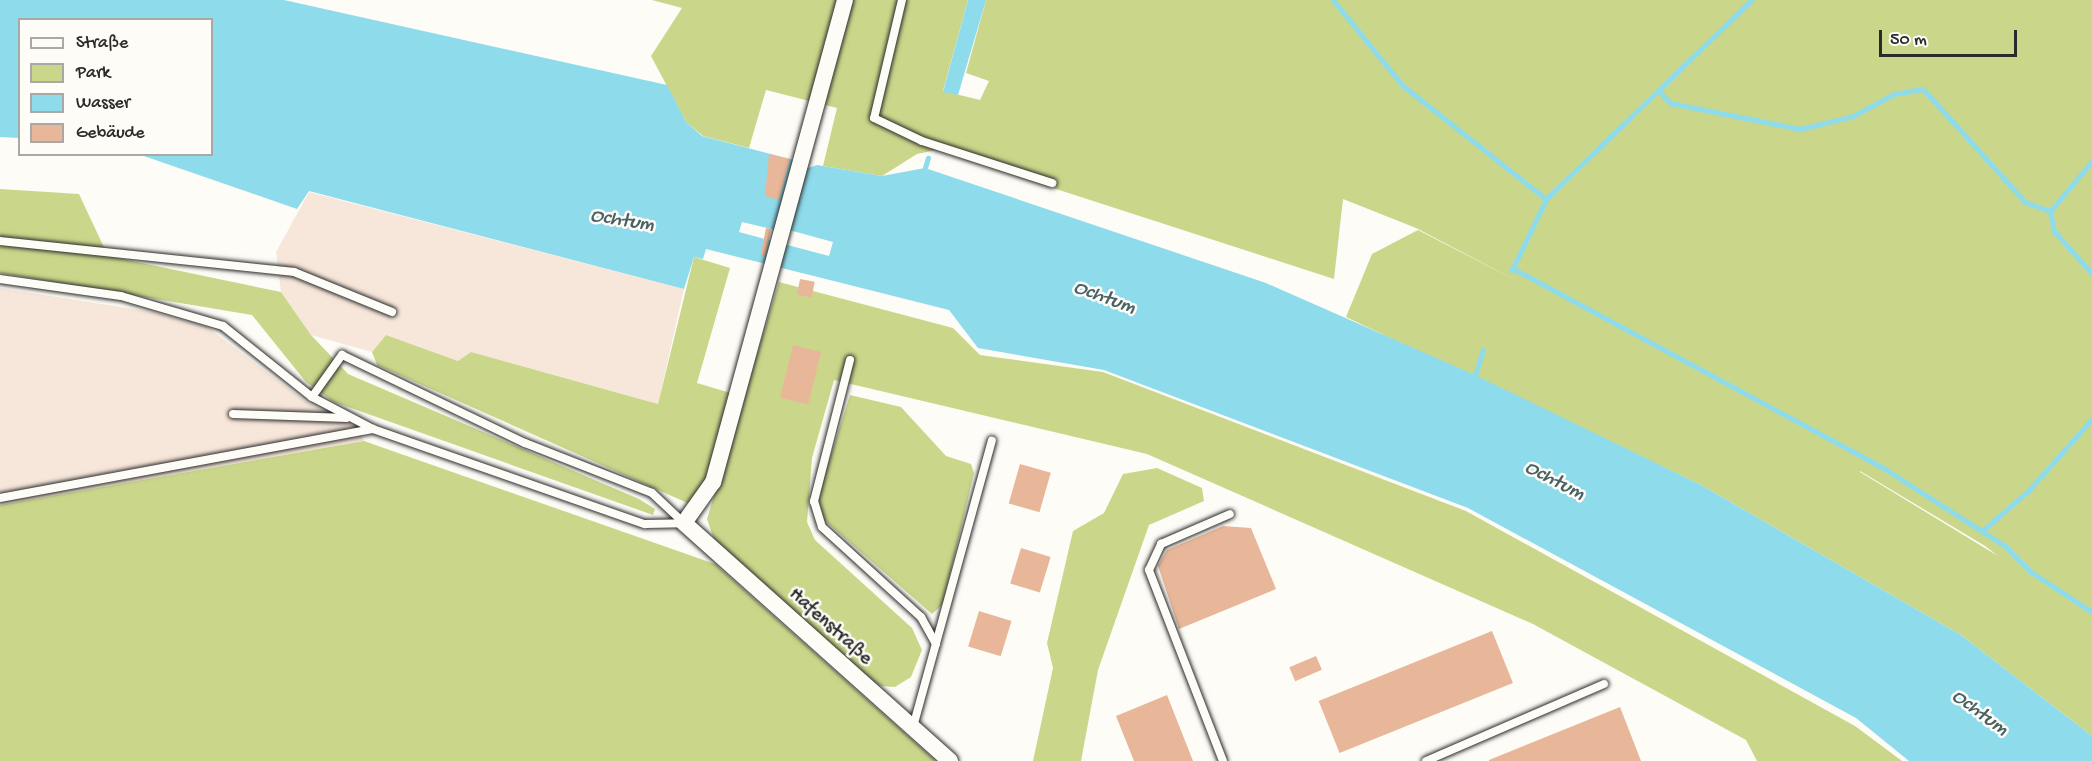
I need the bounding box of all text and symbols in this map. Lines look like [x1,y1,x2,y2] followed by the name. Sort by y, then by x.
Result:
[18,18,213,156] legend
[1882,18,2020,56] scale bar
[1890,30,1927,51] text: 50 m
[76,33,128,54] text: Straße
[76,63,110,84] text: Park
[76,93,130,114] text: Wasser
[76,123,144,144] text: Gebäude
[588,205,656,239] water label: Ochtum
[1069,276,1139,322] water label: Ochtum
[1520,456,1588,508] water label: Ochtum
[783,583,877,671] street label: Hafenstraße
[1946,685,2012,743] water label: Ochtum

